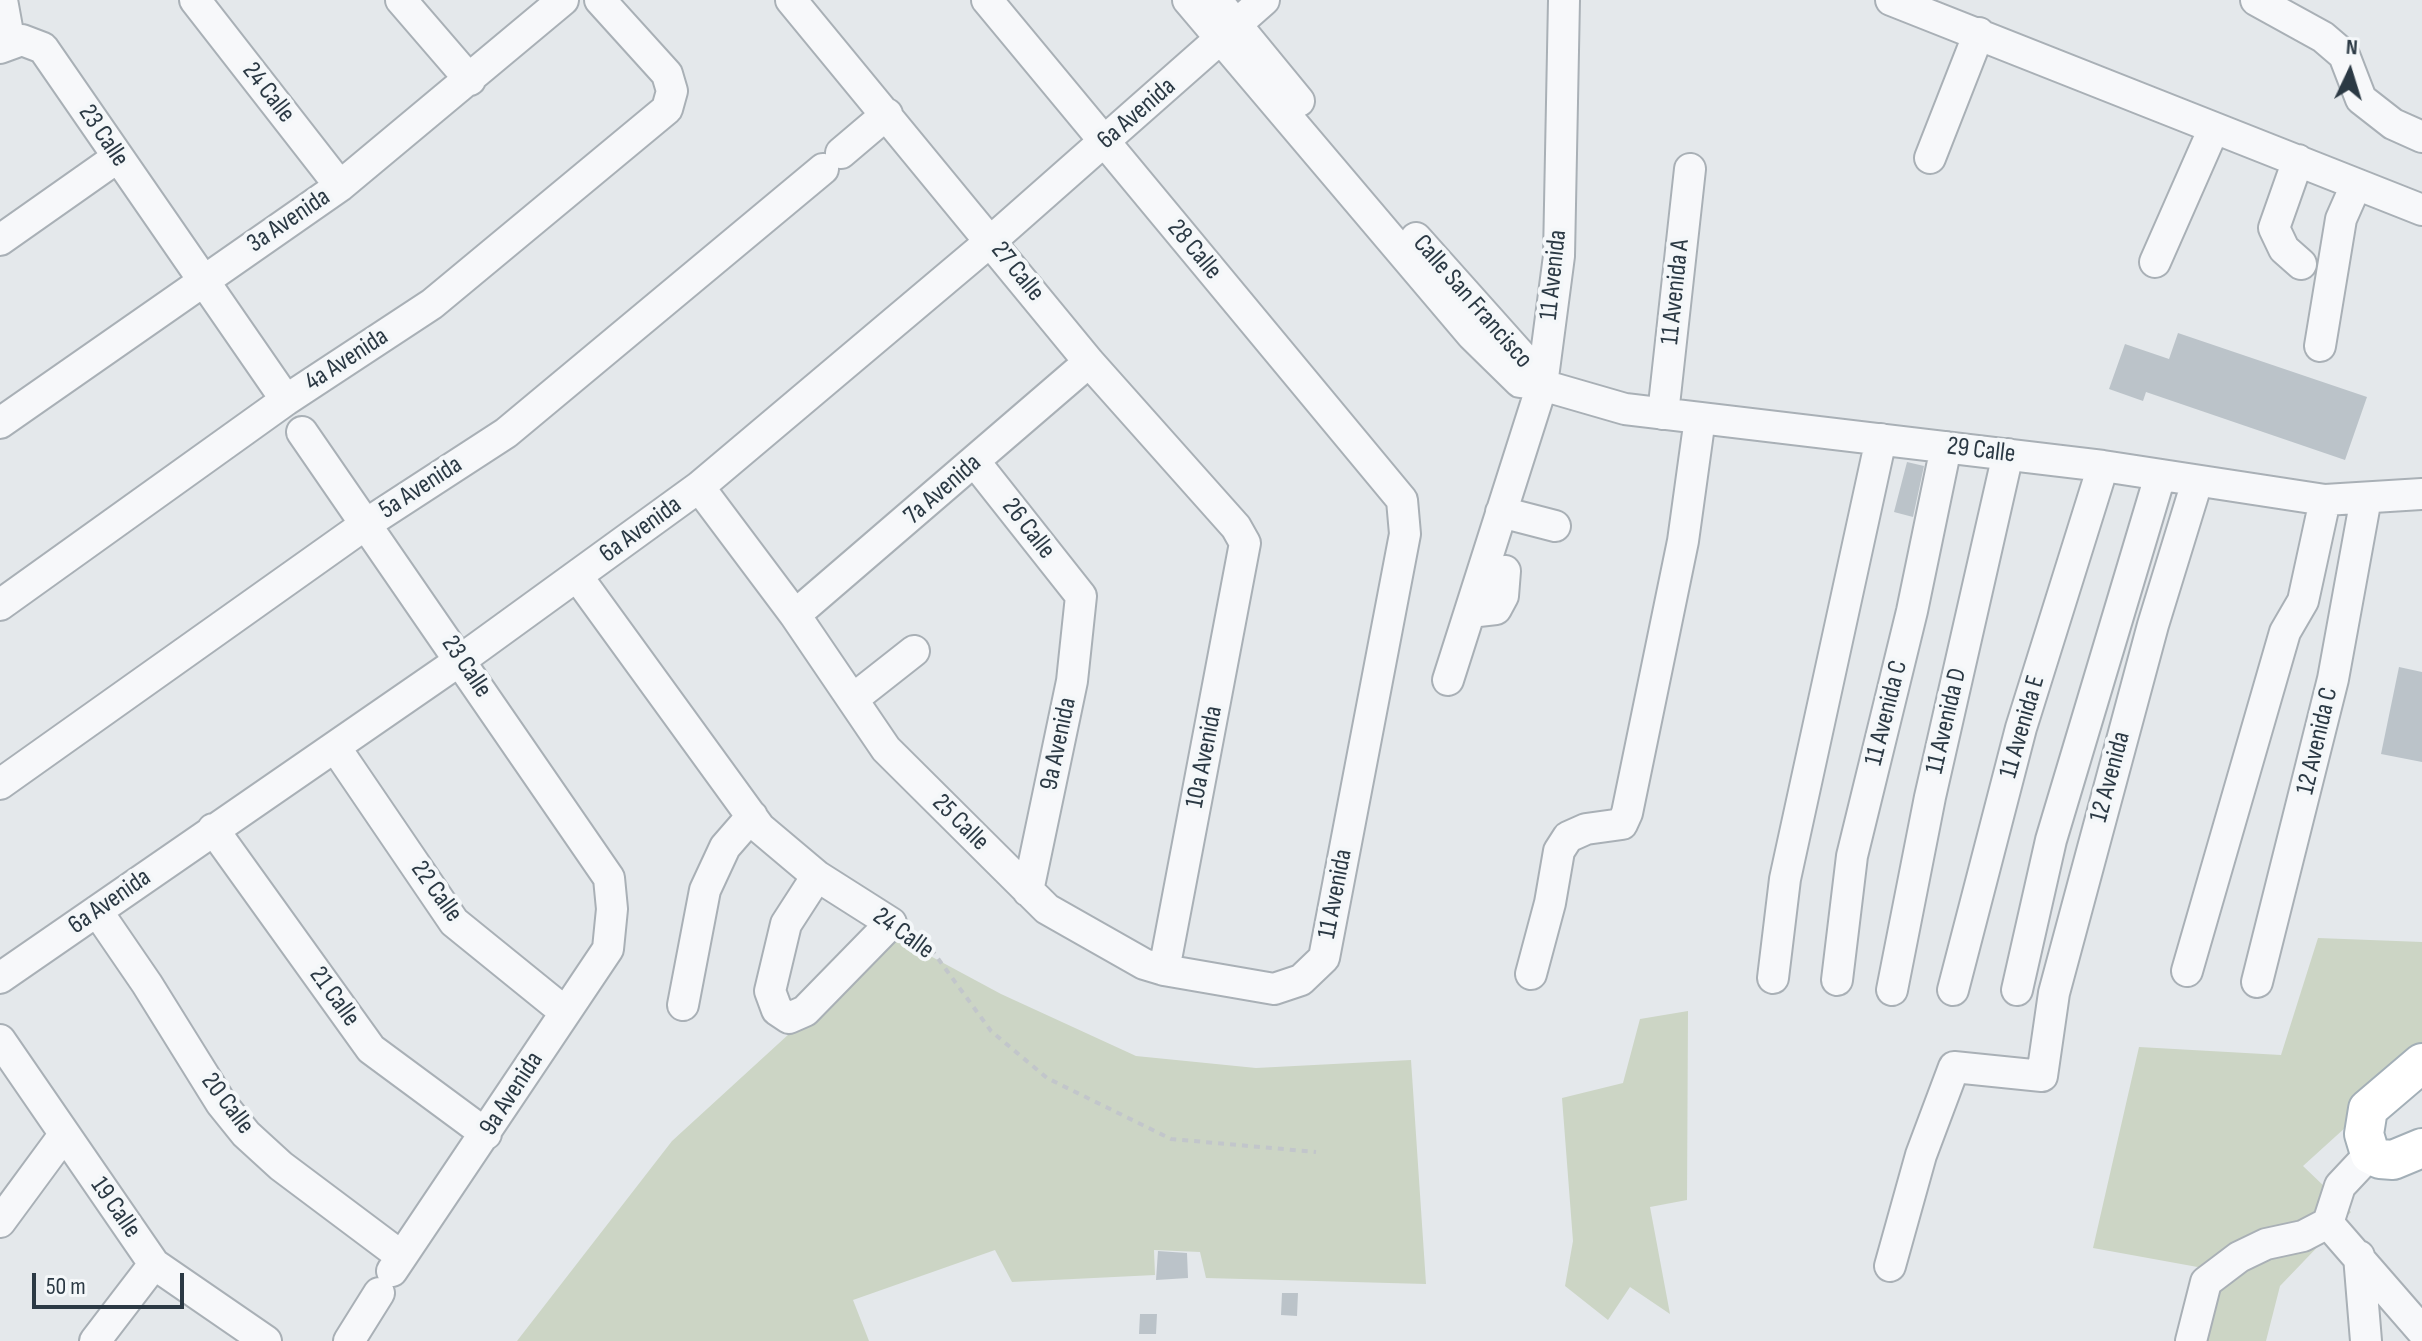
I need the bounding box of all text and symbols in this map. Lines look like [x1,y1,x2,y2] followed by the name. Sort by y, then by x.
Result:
[2310,32,2390,112] north arrow
[2345,34,2359,61] text: N
[235,57,301,129] street label: 24 Calle
[1091,72,1183,156] street label: 6a Avenida
[71,99,135,173] street label: 23 Calle
[242,182,336,260] street label: 3a Avenida
[1160,214,1228,286] street label: 28 Calle
[1534,228,1574,322] street label: 11 Avenida
[1406,229,1538,375] street label: Calle San Francisco
[984,236,1050,308] street label: 27 Calle
[1655,238,1697,346] street label: 11 Avenida A
[300,322,394,398] street label: 4a Avenida
[1945,431,2017,471] street label: 29 Calle
[898,448,988,532] street label: 7a Avenida
[374,450,468,526] street label: 5a Avenida
[594,490,688,570] street label: 6a Avenida
[995,492,1061,566] street label: 26 Calle
[434,630,498,704] street label: 23 Calle
[1859,657,1915,769] street label: 11 Avenida C
[1920,665,1974,777] street label: 11 Avenida D
[1994,672,2052,782] street label: 11 Avenida E
[2291,684,2345,798] street label: 12 Avenida C
[1034,695,1084,793] street label: 9a Avenida
[1180,704,1230,810] street label: 10a Avenida
[2084,728,2138,826] street label: 12 Avenida
[925,788,995,858] street label: 25 Calle
[1312,847,1360,941] street label: 11 Avenida
[403,855,469,929] street label: 22 Calle
[63,862,157,942] street label: 6a Avenida
[866,901,940,967] street label: 24 Calle
[302,961,366,1033] street label: 21 Calle
[473,1046,551,1142] street label: 9a Avenida
[194,1067,260,1141] street label: 20 Calle
[83,1172,147,1244] street label: 19 Calle
[36,1257,188,1307] scale bar
[46,1272,86,1301] text: 50 m

